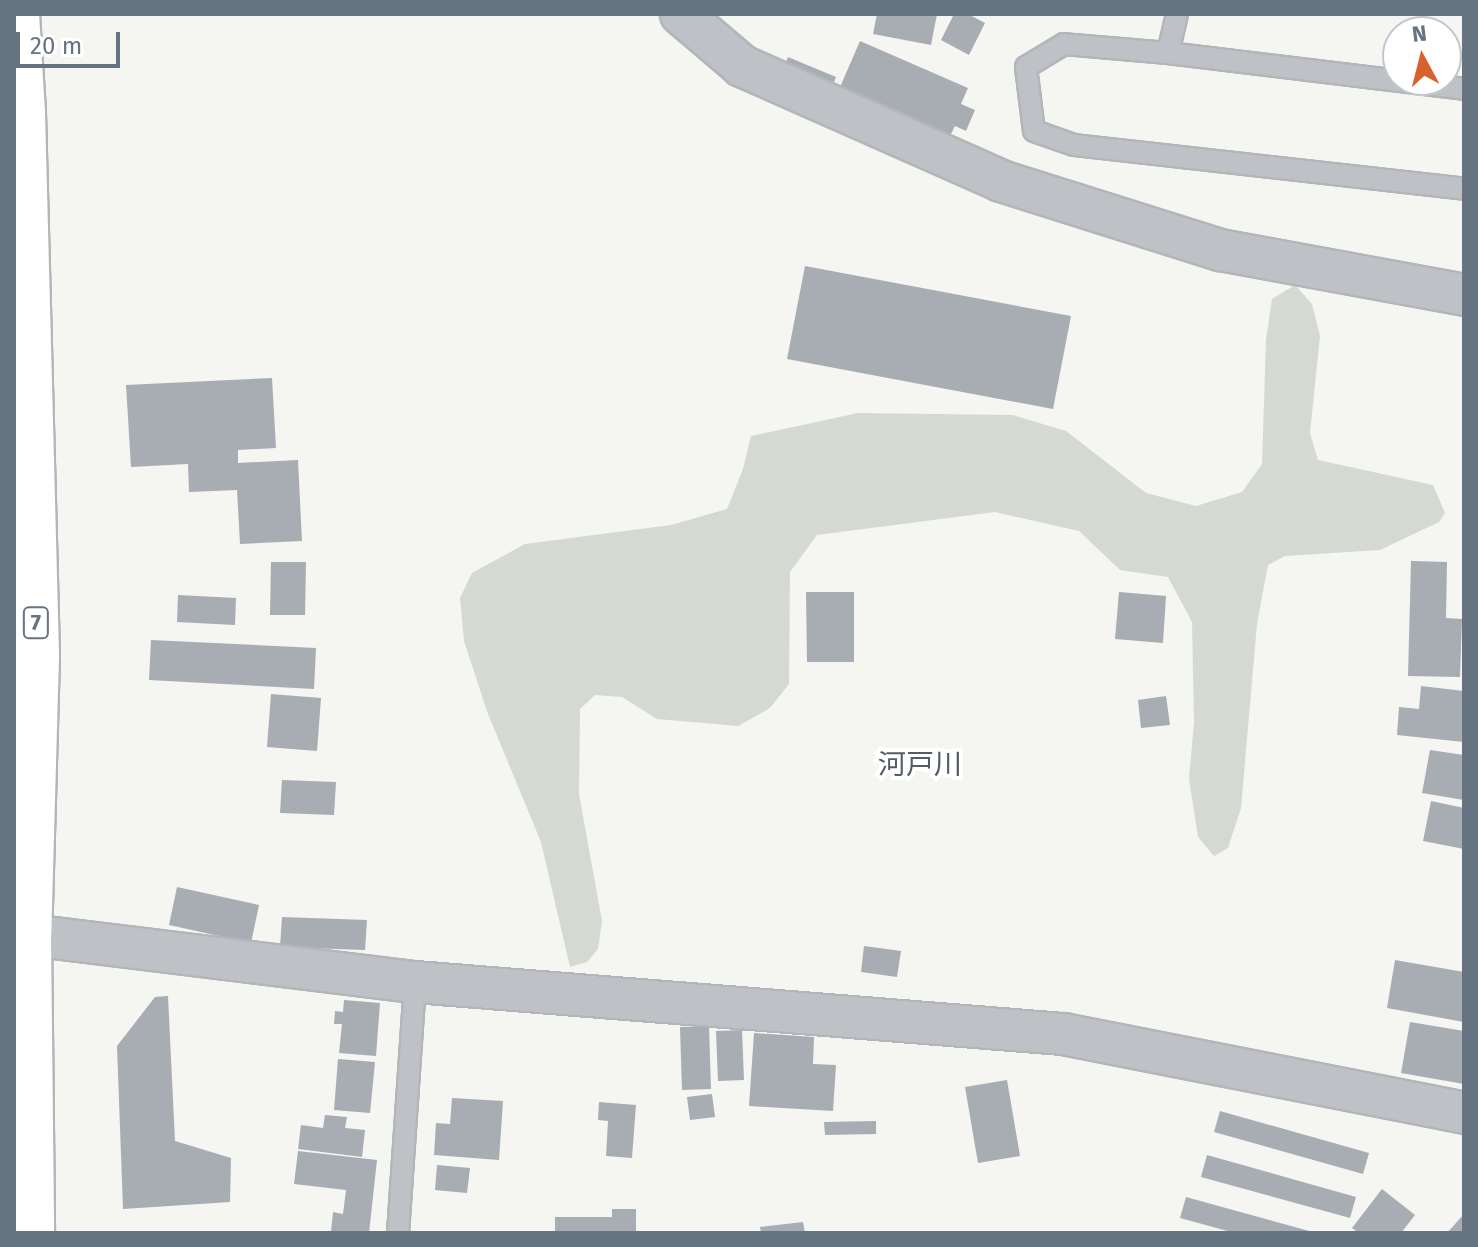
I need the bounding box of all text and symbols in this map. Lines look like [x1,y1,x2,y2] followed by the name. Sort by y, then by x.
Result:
[20,16,124,66] scale bar
[1382,16,1462,96] north arrow
[1410,19,1428,48] text: N
[30,32,82,60] text: 20 m
[22,605,50,641] road number: 7
[878,748,962,782] district label: 河戸川

